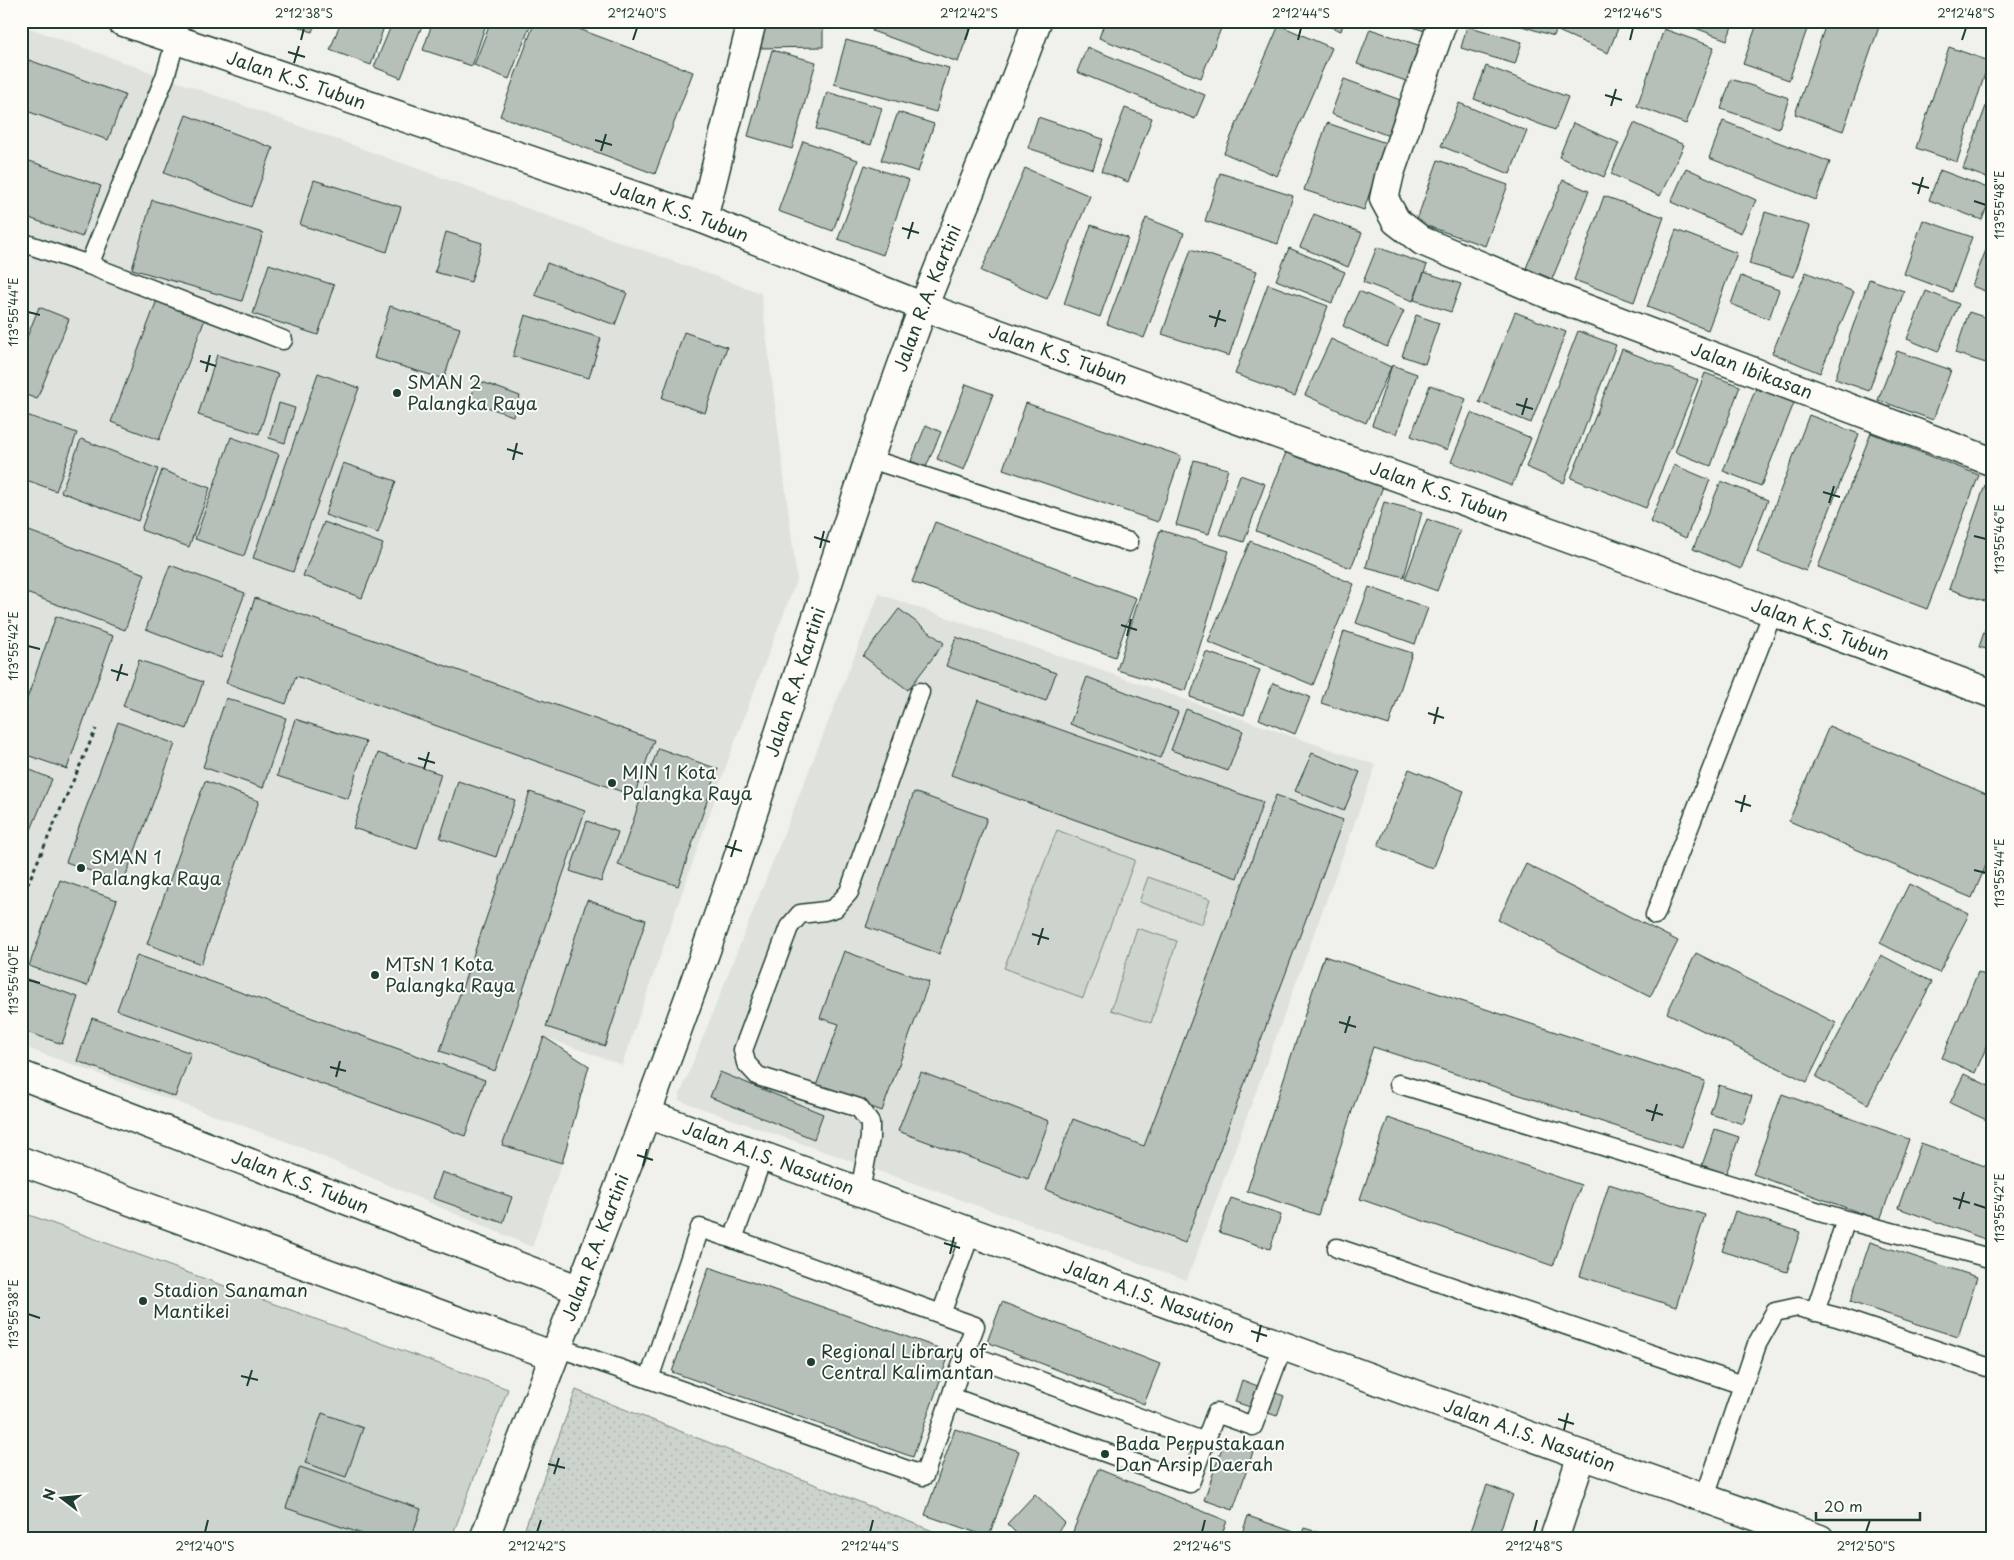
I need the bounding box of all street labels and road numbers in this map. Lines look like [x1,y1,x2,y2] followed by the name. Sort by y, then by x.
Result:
[223,43,370,115] street label: Jalan K.S. Tubun
[607,173,753,248] street label: Jalan K.S. Tubun
[886,220,967,375] street label: Jalan R.A. Kartini
[985,316,1132,391] street label: Jalan K.S. Tubun
[1687,334,1817,405] street label: Jalan Ibikasan
[1367,453,1513,528] street label: Jalan K.S. Tubun
[1748,590,1894,666] street label: Jalan K.S. Tubun
[757,603,831,760] street label: Jalan R.A. Kartini
[679,1113,858,1201] street label: Jalan A.I.S. Nasution
[228,1142,373,1220] street label: Jalan K.S. Tubun
[554,1169,635,1325] street label: Jalan R.A. Kartini
[1059,1252,1239,1339] street label: Jalan A.I.S. Nasution
[1440,1391,1619,1478] street label: Jalan A.I.S. Nasution

